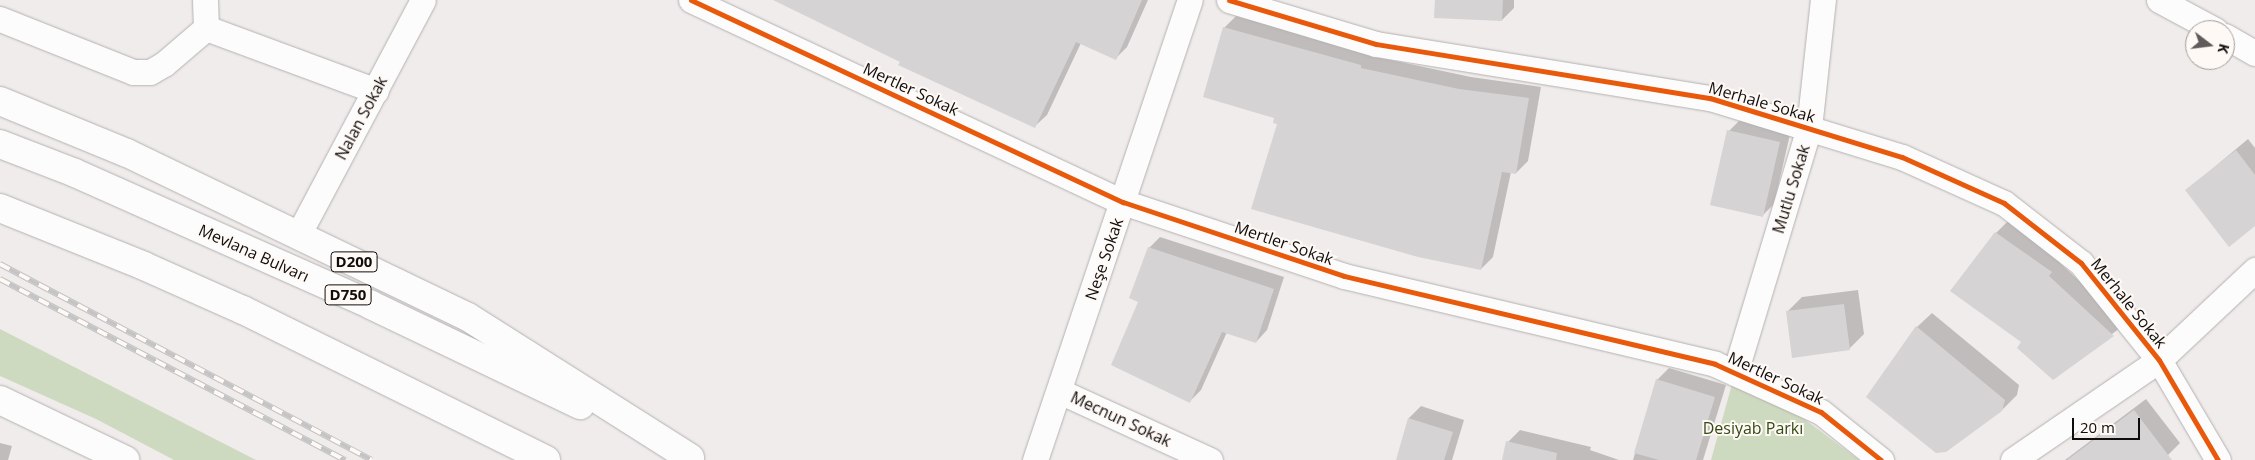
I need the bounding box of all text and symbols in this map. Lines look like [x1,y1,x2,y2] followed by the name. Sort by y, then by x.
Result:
[2185,20,2235,70] north arrow
[2214,42,2234,56] text: K
[860,58,962,120] street label: Mertler Sokak
[331,73,391,163] street label: Nalan Sokak
[1707,78,1817,126] street label: Merhale Sokak
[1768,142,1814,236] street label: Mutlu Sokak
[1081,215,1127,303] street label: Neşe Sokak
[1232,217,1336,269] street label: Mertler Sokak
[196,220,312,286] street label: Mevlana Bulvarı
[330,250,378,274] road number: D200
[2087,254,2171,352] street label: Merhale Sokak
[324,282,372,308] road number: D750
[1725,347,1827,409] street label: Mertler Sokak
[1068,387,1174,451] street label: Mecnun Sokak
[2075,408,2142,440] scale bar
[2080,417,2115,437] text: 20 m
[1703,418,1803,438] park label: Desiyab Parkı

